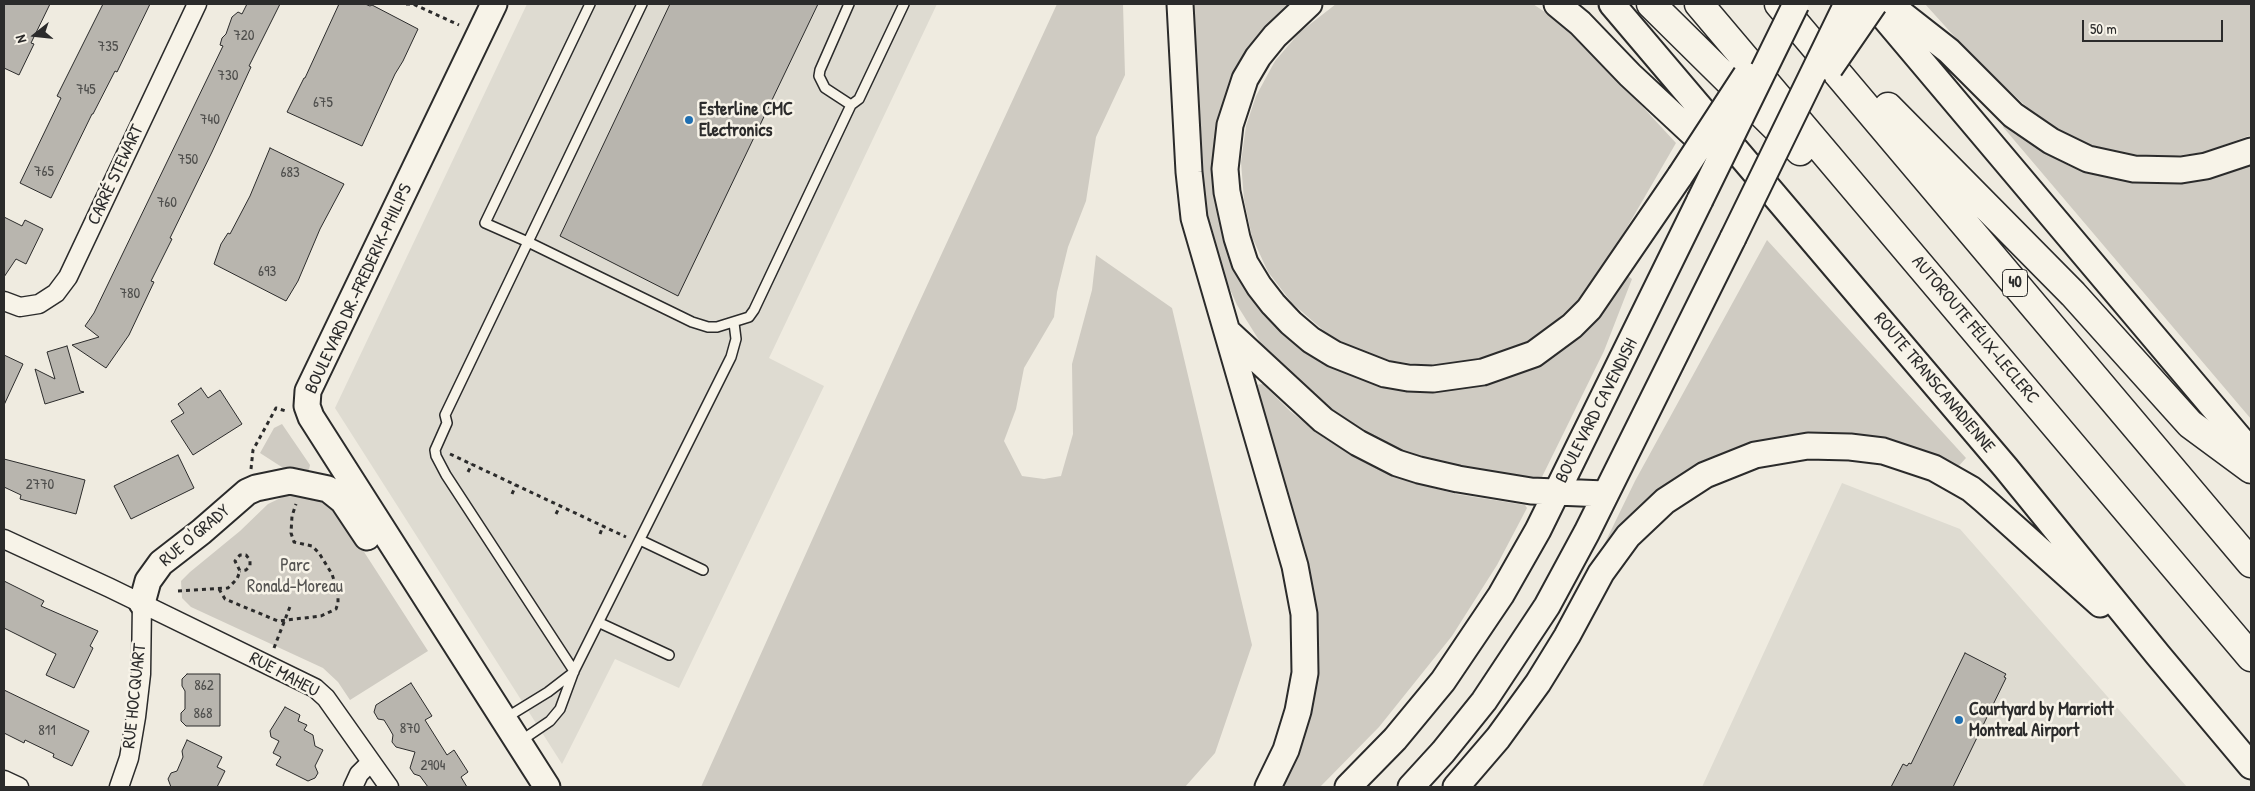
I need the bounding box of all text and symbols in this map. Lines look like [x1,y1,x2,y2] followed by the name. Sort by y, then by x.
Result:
[10,10,60,60] north arrow
[2085,10,2226,42] scale bar
[2090,18,2117,39] text: 50 m
[233,27,255,45] house number: 720
[10,33,30,45] text: N
[98,38,118,56] house number: 735
[218,67,238,85] house number: 730
[76,81,96,99] house number: 745
[313,94,333,112] house number: 675
[699,99,793,142] place label: Esterline CMC Electronics
[200,111,220,129] house number: 740
[683,114,695,126] marker: Esterline CMC Electronics
[83,121,149,229] street label: CARRÉ STEWART
[178,151,198,169] house number: 750
[34,163,54,181] house number: 765
[280,164,300,182] house number: 683
[301,181,417,397] street label: BOULEVARD DR.-FREDERIK-PHILIPS
[157,194,177,212] house number: 760
[1907,252,2043,408] street label: AUTOROUTE FÉLIX-LECLERC
[258,263,276,281] house number: 693
[2002,270,2028,296] road number: 40
[120,285,140,303] house number: 780
[1869,308,1999,458] street label: ROUTE TRANSCANADIENNE
[1551,335,1643,487] street label: BOULEVARD CAVENDISH
[26,476,54,494] house number: 2770
[155,500,235,572] street label: RUE O'GRADY
[247,555,343,598] park label: Parc Ronald-Moreau
[119,642,151,750] street label: RUE HOCQUART
[245,648,323,702] street label: RUE MAHEU
[194,677,214,695] house number: 862
[1969,699,2114,742] place label: Courtyard by Marriott Montreal Airport
[194,705,212,723] house number: 868
[1953,714,1965,726] marker: Courtyard by Marriott Montreal Airport
[400,720,420,738] house number: 870
[38,722,56,740] house number: 811
[421,757,445,775] house number: 2904

